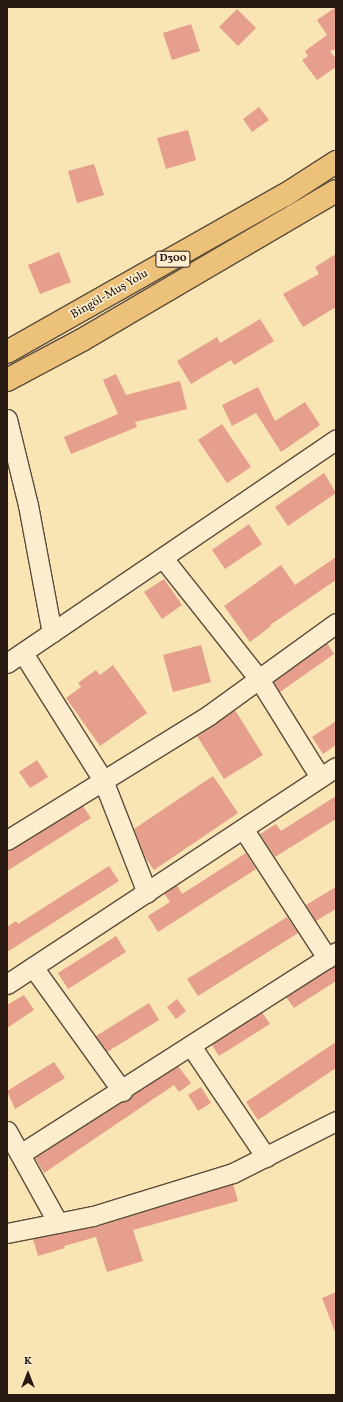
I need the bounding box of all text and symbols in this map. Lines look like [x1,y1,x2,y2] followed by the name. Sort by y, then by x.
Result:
[155,250,191,268] road number: D300
[69,267,151,323] street label: Bingöl-Muş Yolu
[8,1354,48,1394] north arrow
[24,1354,32,1369] text: K

